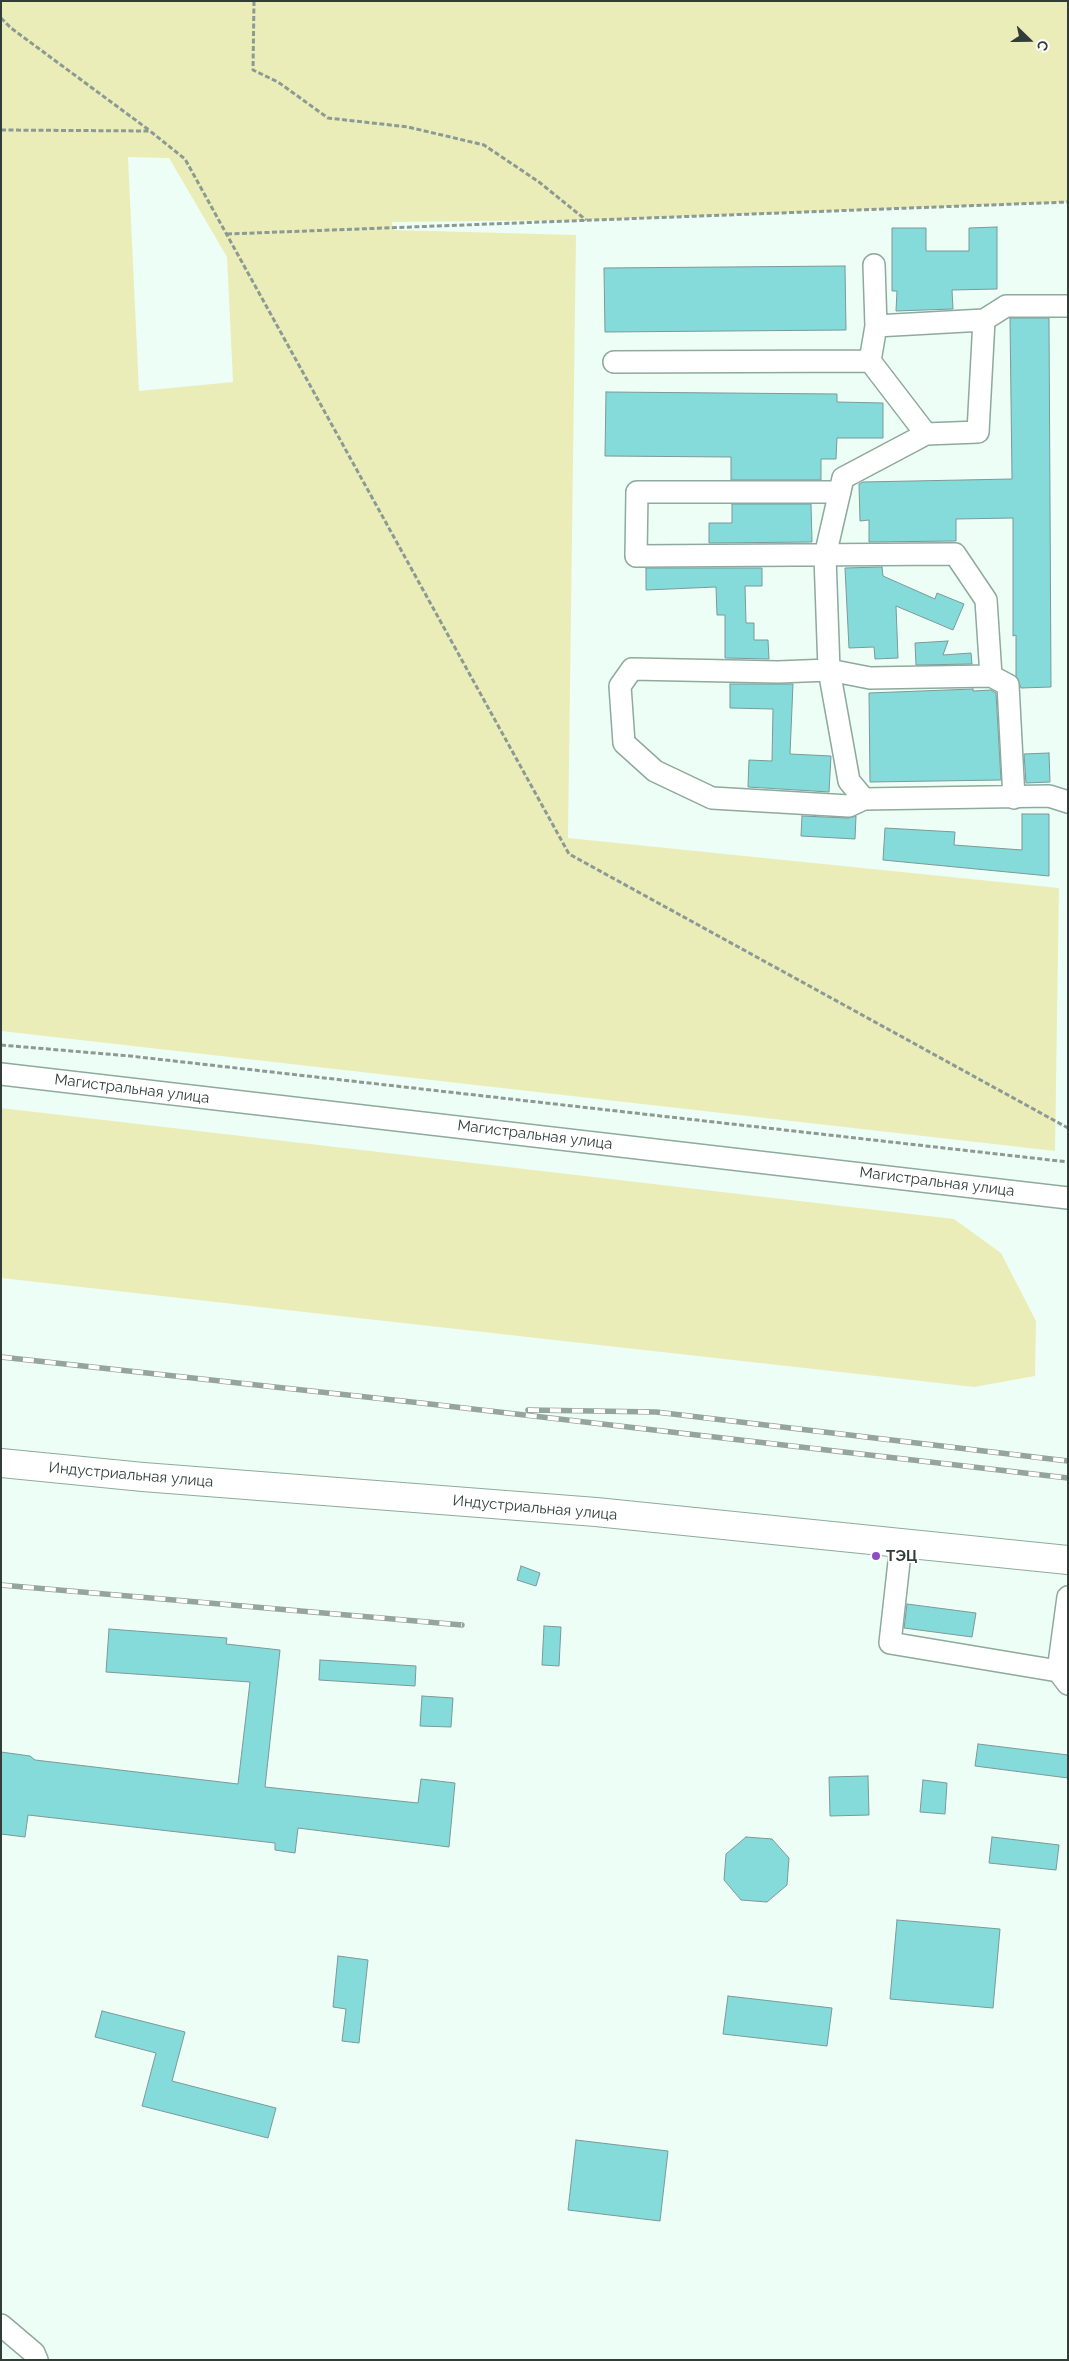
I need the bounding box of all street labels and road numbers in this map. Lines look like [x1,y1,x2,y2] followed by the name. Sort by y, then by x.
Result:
[54,1071,210,1107] street label: Магистральная улица
[457,1117,613,1153] street label: Магистральная улица
[859,1164,1015,1200] street label: Магистральная улица
[48,1459,214,1491] street label: Индустриальная улица
[452,1492,618,1524] street label: Индустриальная улица

